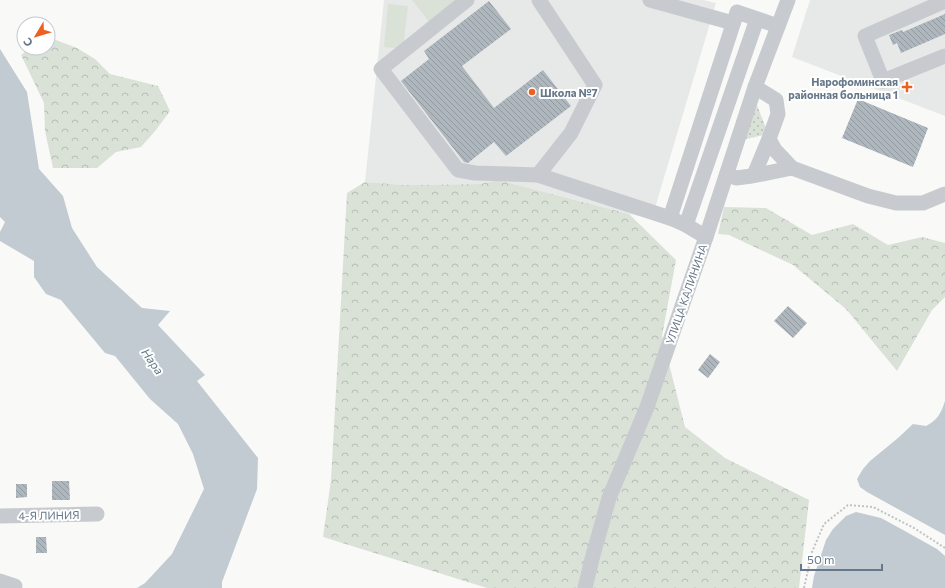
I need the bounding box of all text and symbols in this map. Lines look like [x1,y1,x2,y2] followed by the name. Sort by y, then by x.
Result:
[16,16,56,56] north arrow
[20,35,35,49] text: С
[788,75,898,101] place label: Нарофоминская районная больница 1
[901,81,913,93] marker: Нарофоминская районная больница 1
[540,86,598,99] place label: Школа №7
[527,87,537,97] marker: Школа №7
[663,242,709,346] street label: УЛИЦА КАЛИНИНА
[139,345,167,377] water label: Нара
[18,508,80,522] street label: 4-Я ЛИНИЯ
[801,546,882,572] scale bar
[807,552,835,566] text: 50 m

